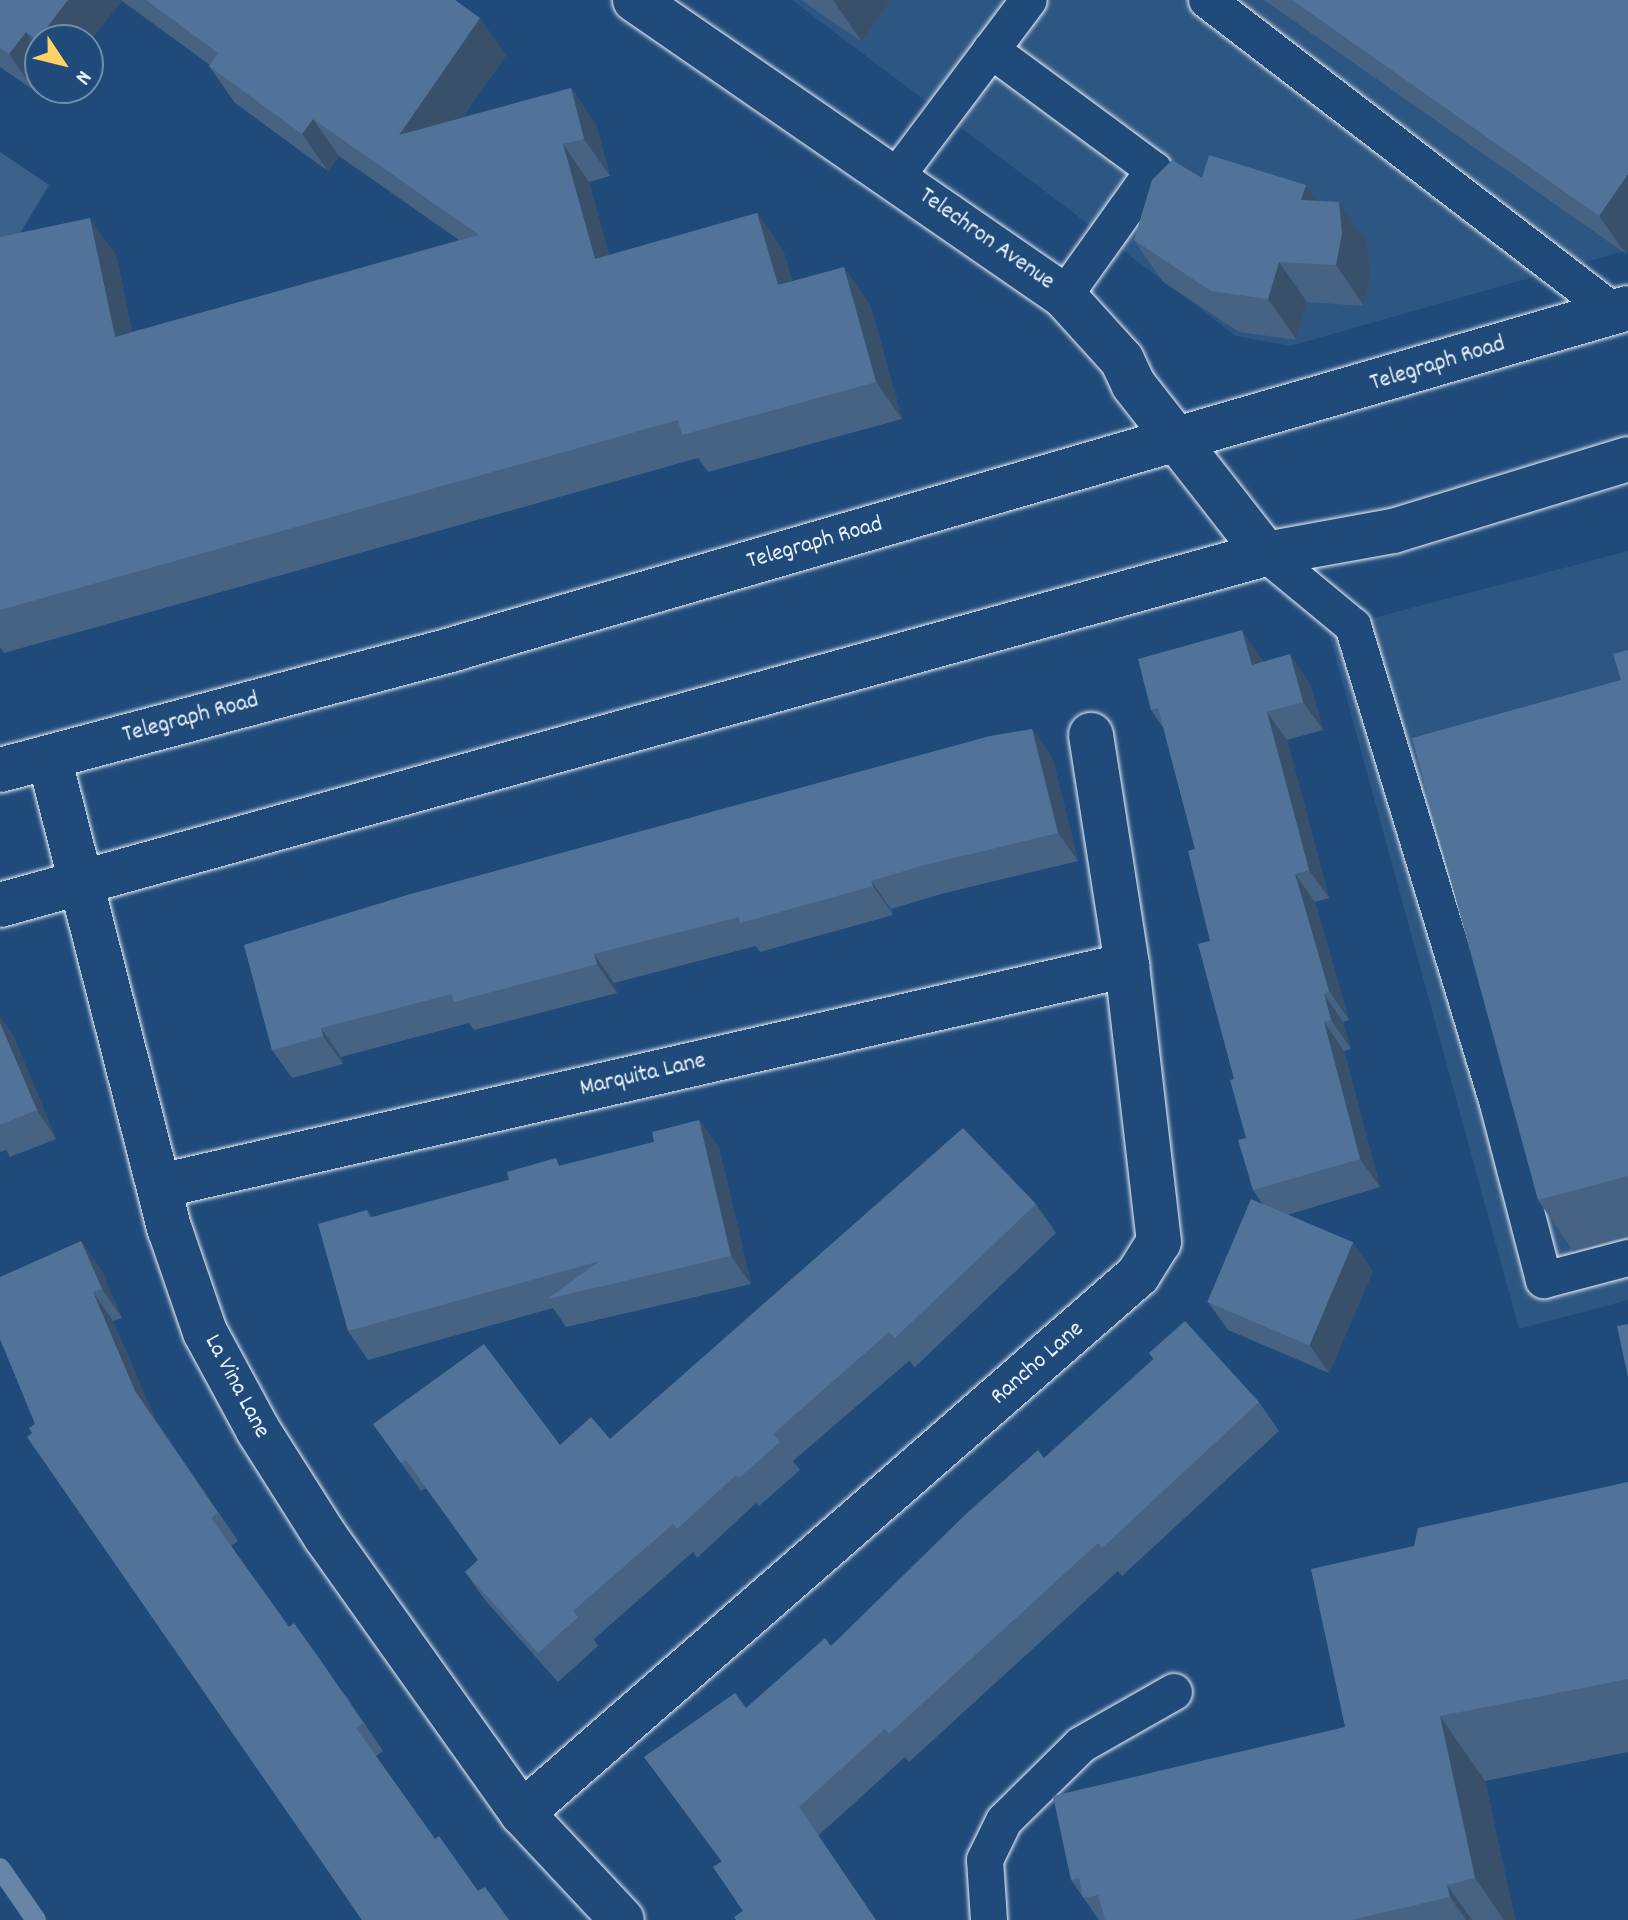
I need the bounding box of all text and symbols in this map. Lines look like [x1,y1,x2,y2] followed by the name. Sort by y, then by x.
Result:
[24,24,104,104] north arrow
[67,64,98,90] text: N
[913,183,1059,297] street label: Telechron Avenue
[1367,331,1509,399] street label: Telegraph Road
[744,511,886,577] street label: Telegraph Road
[120,687,262,751] street label: Telegraph Road
[577,1048,709,1104] street label: Marquita Lane
[986,1316,1090,1412] street label: Rancho Lane
[197,1330,275,1444] street label: La Vina Lane

